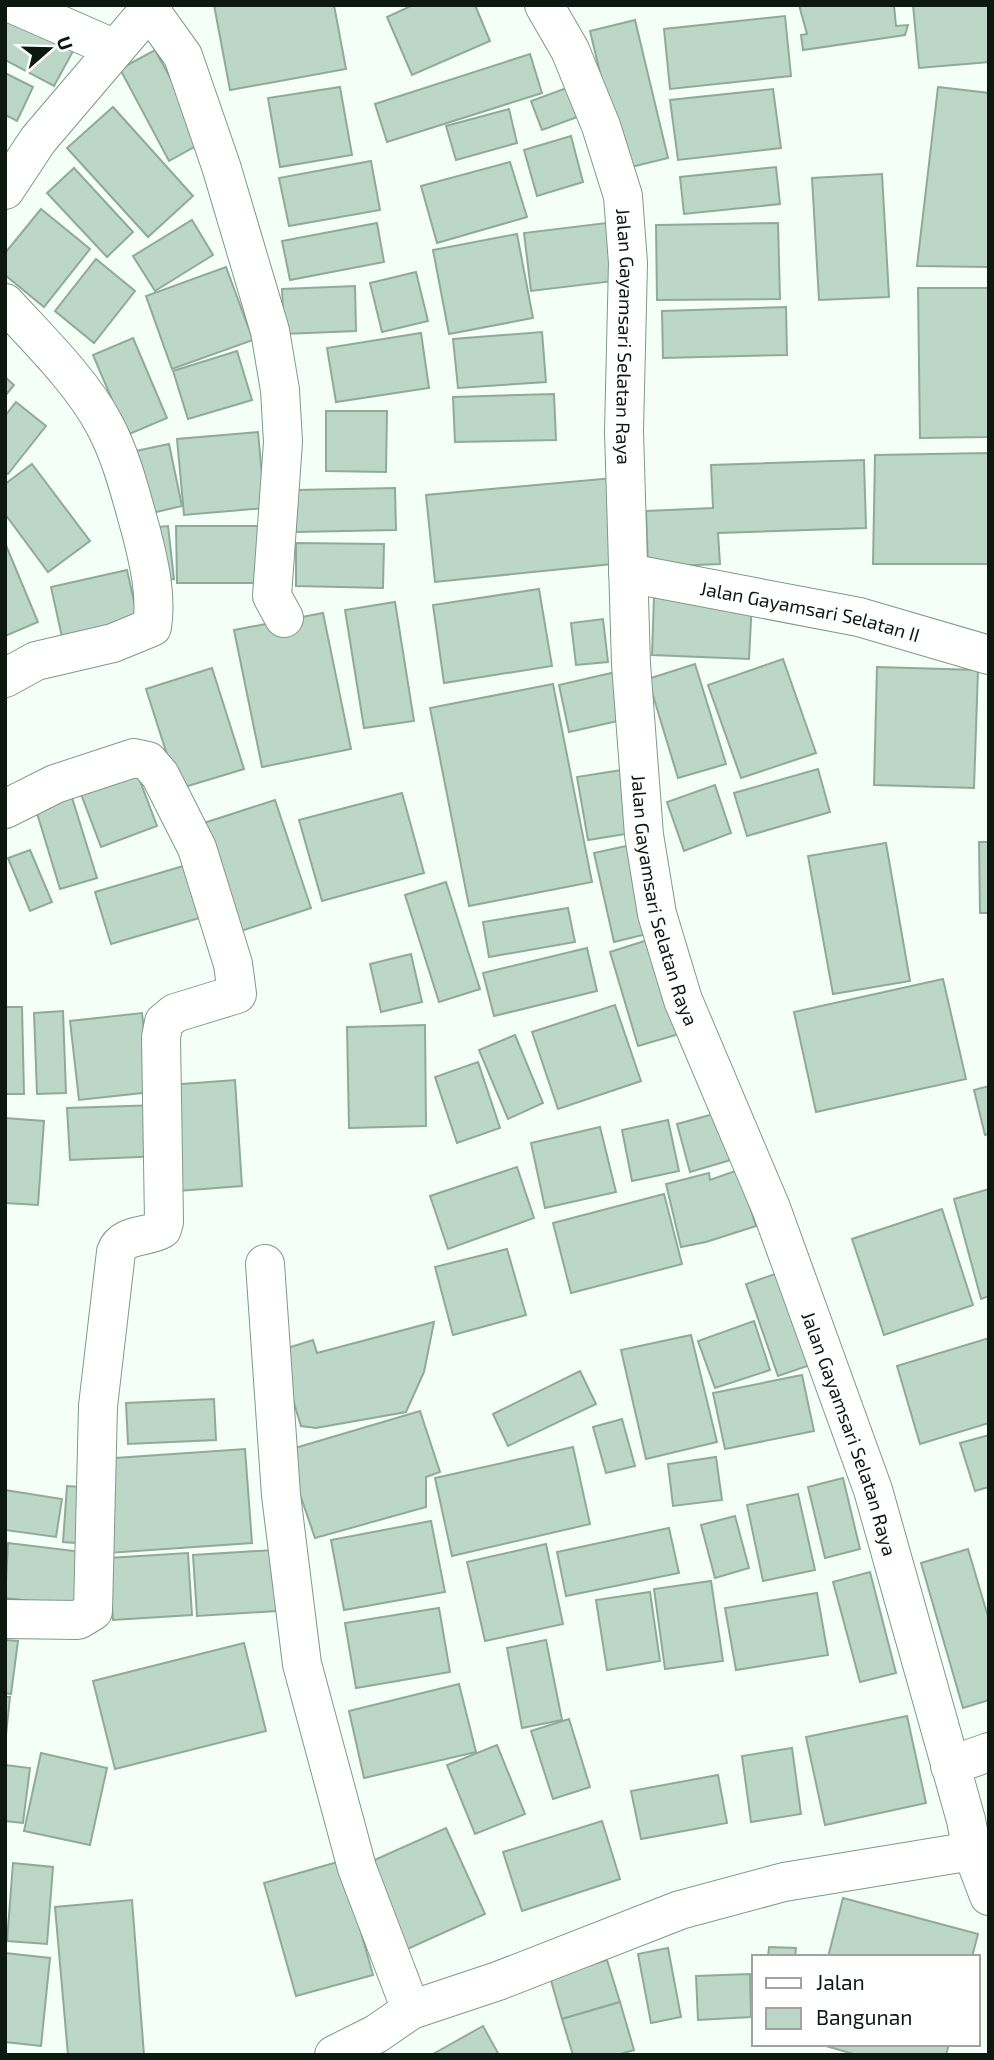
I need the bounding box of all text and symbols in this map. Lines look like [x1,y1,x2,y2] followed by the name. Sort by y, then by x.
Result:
[14,14,84,84] north arrow
[52,33,78,53] text: U
[612,207,640,465] street label: Jalan Gayamsari Selatan Raya
[698,576,923,646] street label: Jalan Gayamsari Selatan II
[628,774,704,1029] street label: Jalan Gayamsari Selatan Raya
[798,1308,902,1558] street label: Jalan Gayamsari Selatan Raya
[752,1955,980,2046] legend
[816,1969,865,1994] text: Jalan
[816,2004,912,2029] text: Bangunan

